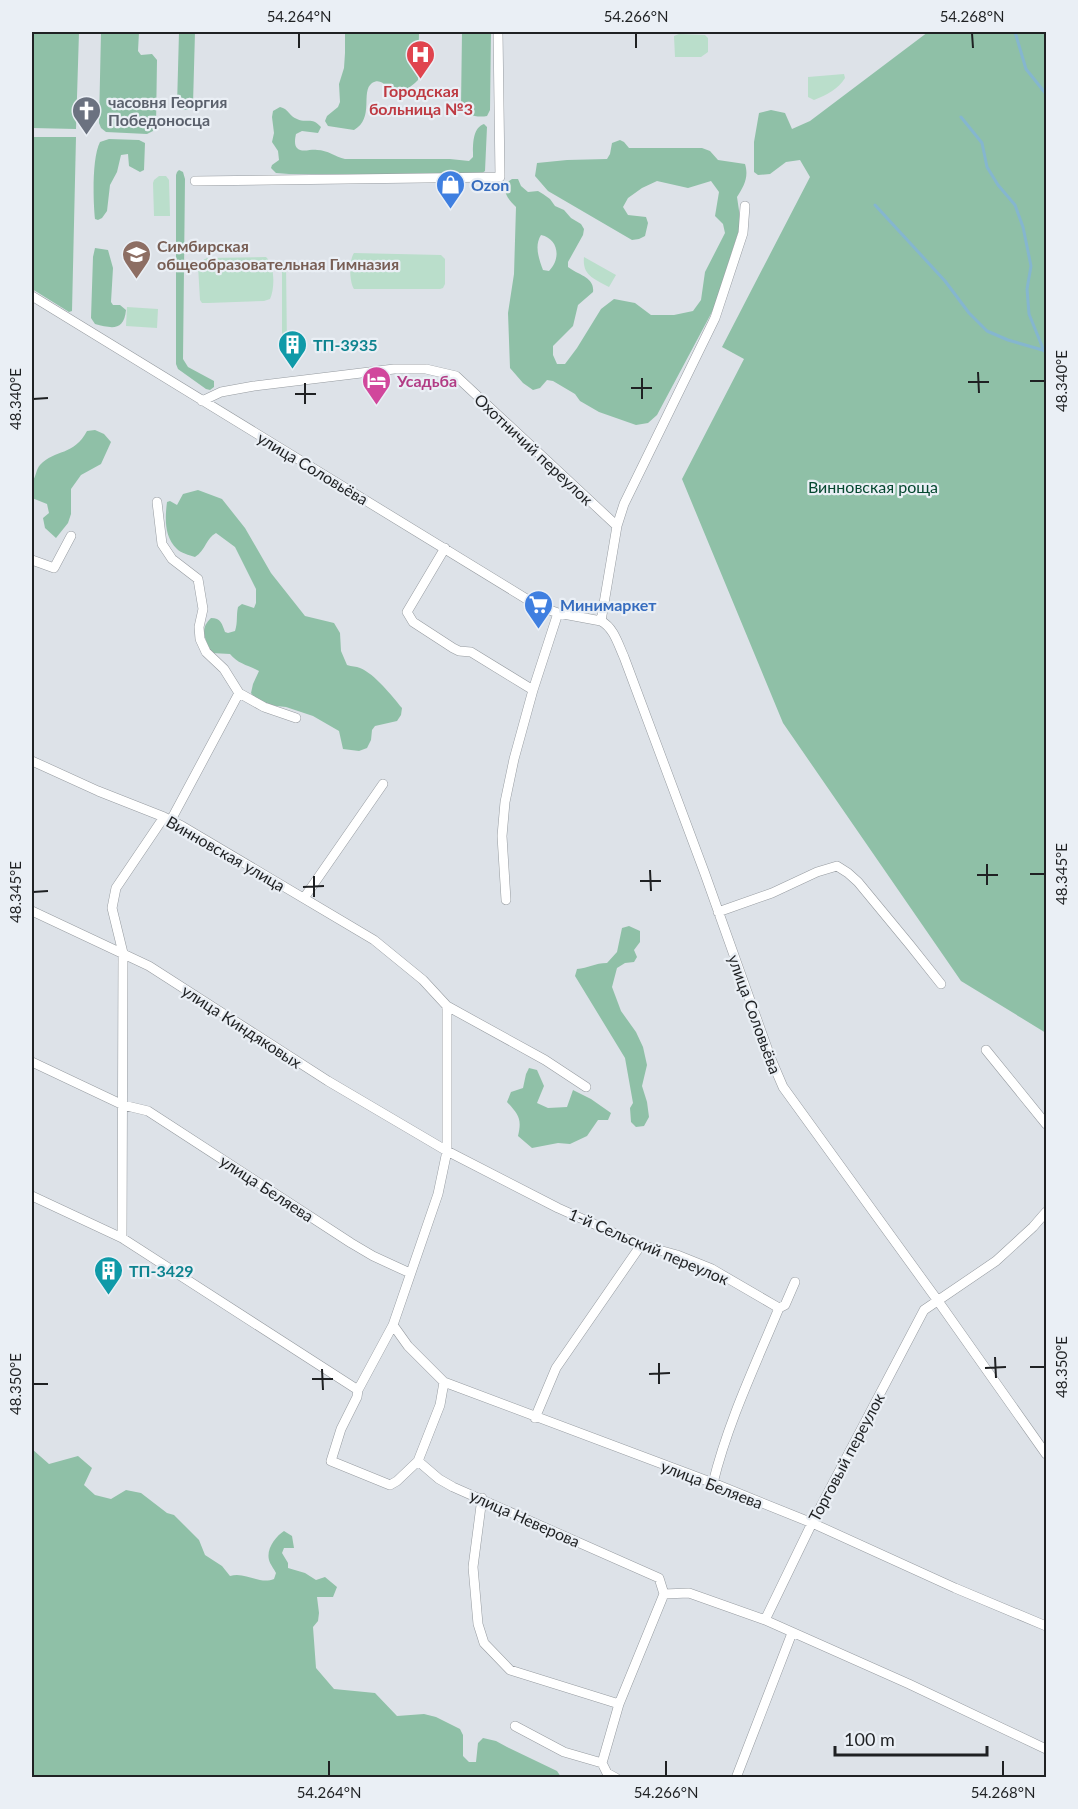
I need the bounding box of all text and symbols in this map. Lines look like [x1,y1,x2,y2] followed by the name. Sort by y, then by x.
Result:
[267,7,331,25] text: 54.264°N
[604,7,668,25] text: 54.266°N
[940,7,1004,25] text: 54.268°N
[405,38,437,80] hospital icon: Городская больница №3
[369,81,473,118] place label: Городская больница №3
[108,92,227,129] place label: часовня Георгия Победоносца
[71,94,103,136] church icon: часовня Георгия Победоносца
[434,168,466,210] shop icon: Ozon
[471,175,509,194] place label: Ozon
[157,236,399,273] place label: Симбирская общеобразовательная Гимназия
[120,238,152,280] school or university icon: Симбирская общеобразовательная Гимназия
[276,328,308,370] building icon: ТП-3935
[313,335,378,354] place label: ТП-3935
[1052,350,1070,412] text: 48.340°E
[360,364,392,406] hotel icon: Усадьба
[6,368,24,430] text: 48.340°E
[396,371,457,390] place label: Усадьба
[471,389,598,509] street label: Охотничий переулок
[254,428,372,508] street label: улица Соловьёва
[808,477,938,496] park label: Винновская роща
[523,588,555,630] supermarket icon: Минимаркет
[560,595,657,614] place label: Минимаркет
[163,811,289,895] street label: Винновская улица
[1052,843,1070,905] text: 48.345°E
[6,861,24,923] text: 48.345°E
[725,952,785,1076] street label: улица Соловьёва
[179,980,305,1072] street label: улица Киндяковых
[217,1151,317,1225] street label: улица Беляева
[566,1204,732,1289] street label: 1-й Сельский переулок
[92,1254,124,1296] building icon: ТП-3429
[129,1261,194,1280] place label: ТП-3429
[1052,1336,1070,1398] text: 48.350°E
[6,1353,24,1415] text: 48.350°E
[804,1389,888,1524] street label: Торговый переулок
[658,1456,766,1512] street label: улица Беляева
[467,1485,583,1551] street label: улица Неверова
[835,1719,986,1757] scale bar
[844,1728,895,1750] text: 100 m
[297,1783,361,1801] text: 54.264°N
[634,1783,698,1801] text: 54.266°N
[971,1783,1035,1801] text: 54.268°N

